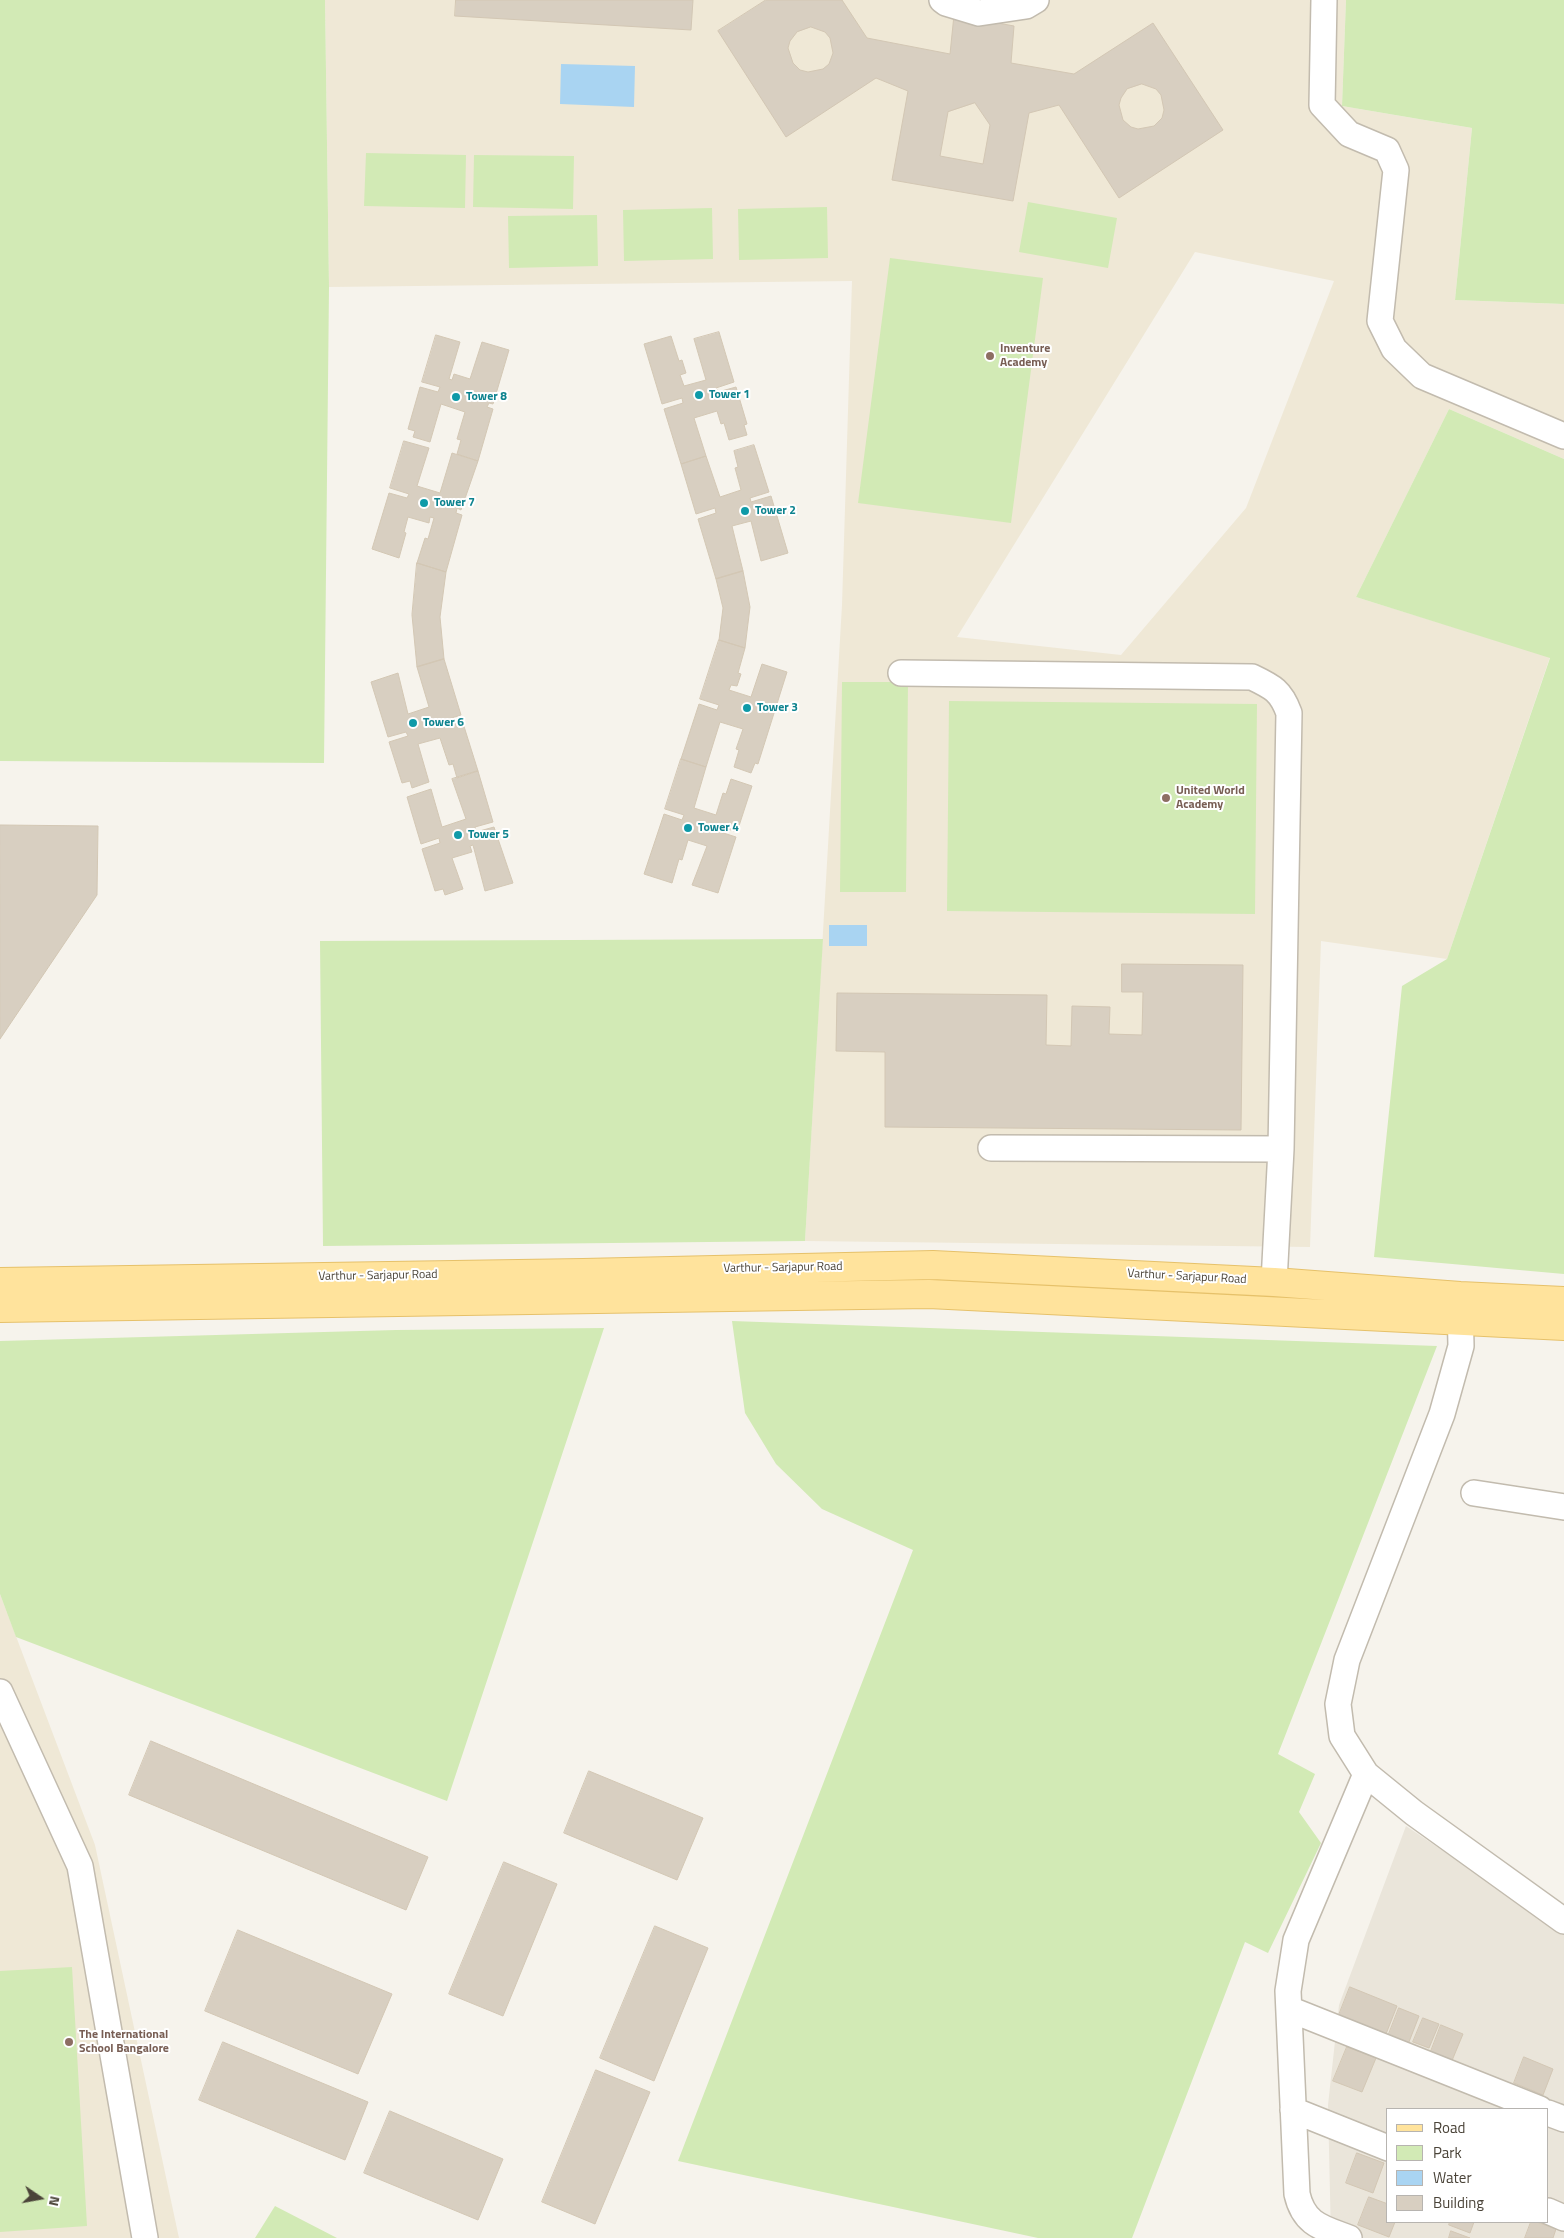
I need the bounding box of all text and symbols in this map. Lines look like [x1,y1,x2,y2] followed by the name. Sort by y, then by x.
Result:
[1000,342,1050,370] place label: Inventure Academy
[984,350,996,362] marker: Inventure Academy
[709,388,750,402] place label: Tower 1
[693,389,705,401] marker: Tower 1
[466,390,507,404] place label: Tower 8
[450,391,462,403] marker: Tower 8
[434,496,475,510] place label: Tower 7
[418,497,430,509] marker: Tower 7
[755,504,796,518] place label: Tower 2
[739,505,751,517] marker: Tower 2
[757,701,798,715] place label: Tower 3
[741,702,753,714] marker: Tower 3
[423,716,464,730] place label: Tower 6
[407,717,419,729] marker: Tower 6
[1176,784,1245,812] place label: United World Academy
[1160,792,1172,804] marker: United World Academy
[698,821,739,835] place label: Tower 4
[682,822,694,834] marker: Tower 4
[468,828,509,842] place label: Tower 5
[452,829,464,841] marker: Tower 5
[723,1260,843,1276] street label: Varthur - Sarjapur Road
[1127,1267,1247,1287] street label: Varthur - Sarjapur Road
[318,1268,438,1284] street label: Varthur - Sarjapur Road
[79,2028,169,2056] place label: The International School Bangalore
[63,2036,75,2048] marker: The International School Bangalore
[1386,2108,1549,2223] legend
[1433,2116,1465,2139] text: Road
[1433,2141,1462,2164] text: Park
[1433,2166,1472,2189] text: Water
[15,2173,65,2223] north arrow
[1433,2191,1484,2214] text: Building
[44,2194,66,2208] text: N

